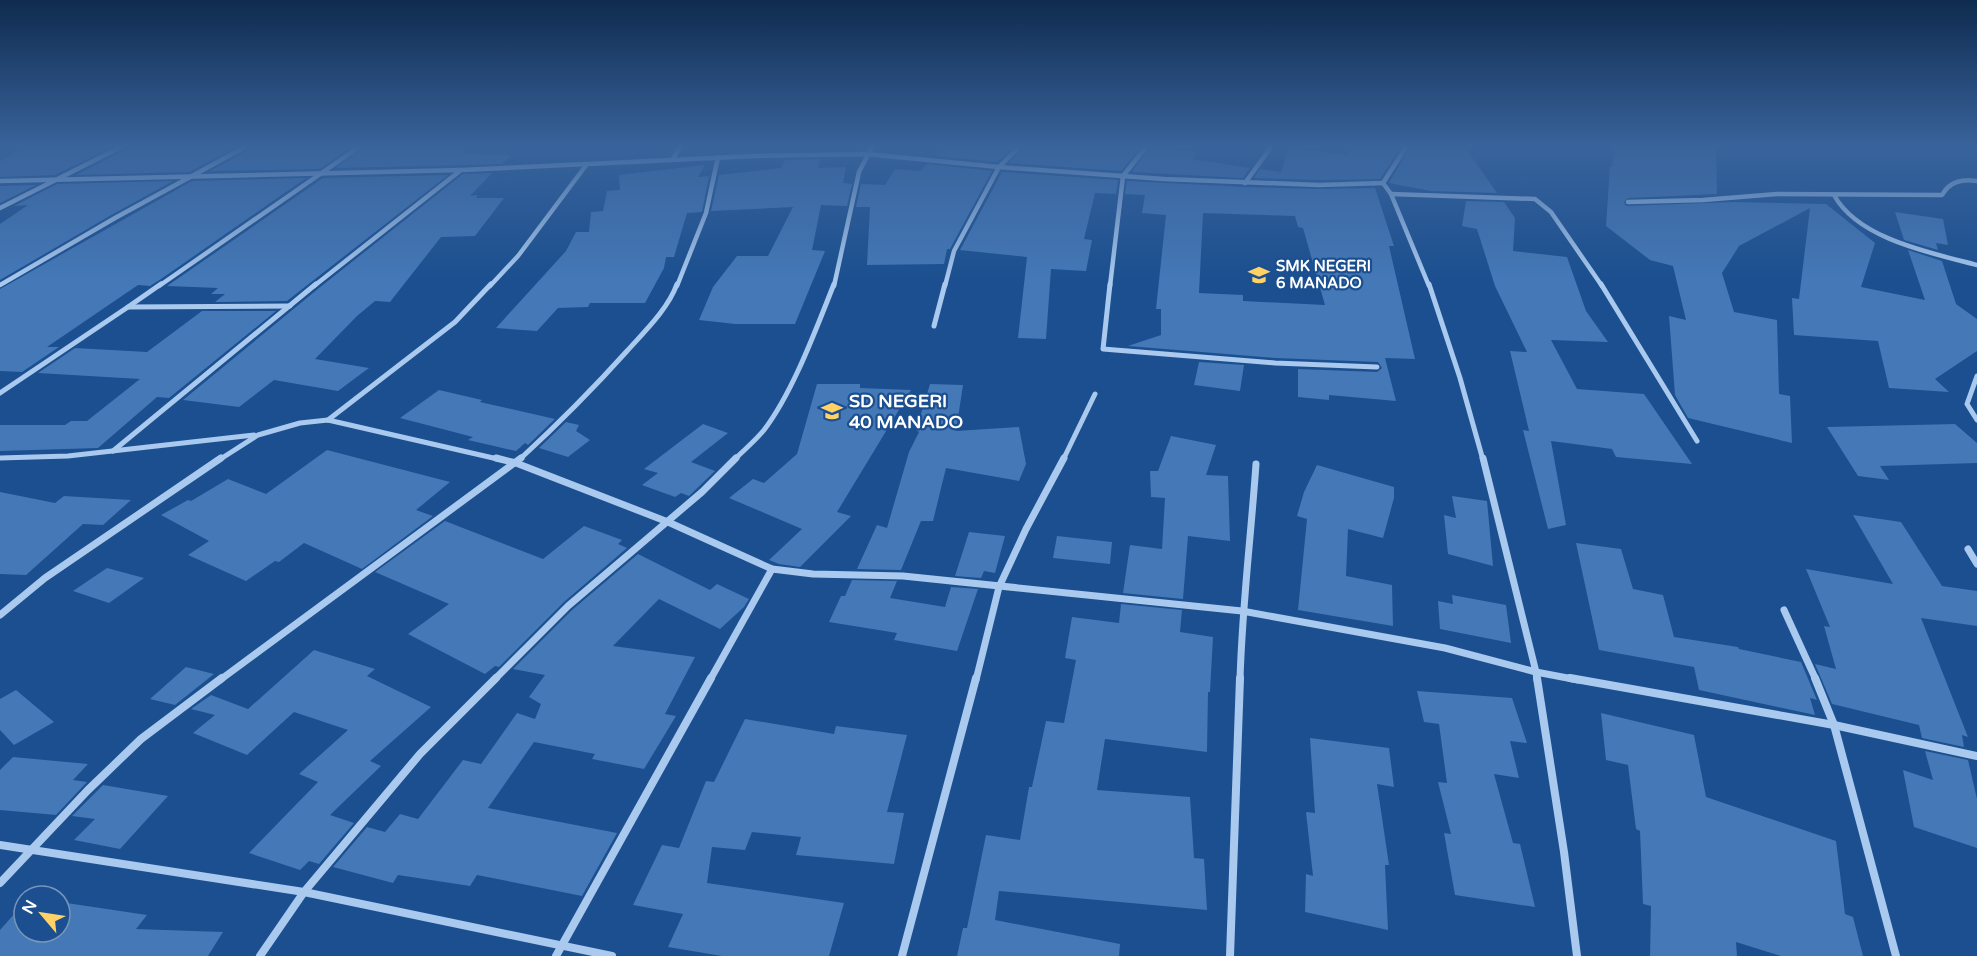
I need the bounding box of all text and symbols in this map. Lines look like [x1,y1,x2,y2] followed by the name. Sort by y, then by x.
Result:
[1276,257,1371,292] place label: SMK NEGERI 6 MANADO
[1247,263,1271,287] school or university icon: SMK NEGERI 6 MANADO
[849,390,963,433] place label: SD NEGERI 40 MANADO
[820,399,844,423] school or university icon: SD NEGERI 40 MANADO
[12,884,72,944] north arrow
[18,897,42,918] text: N

